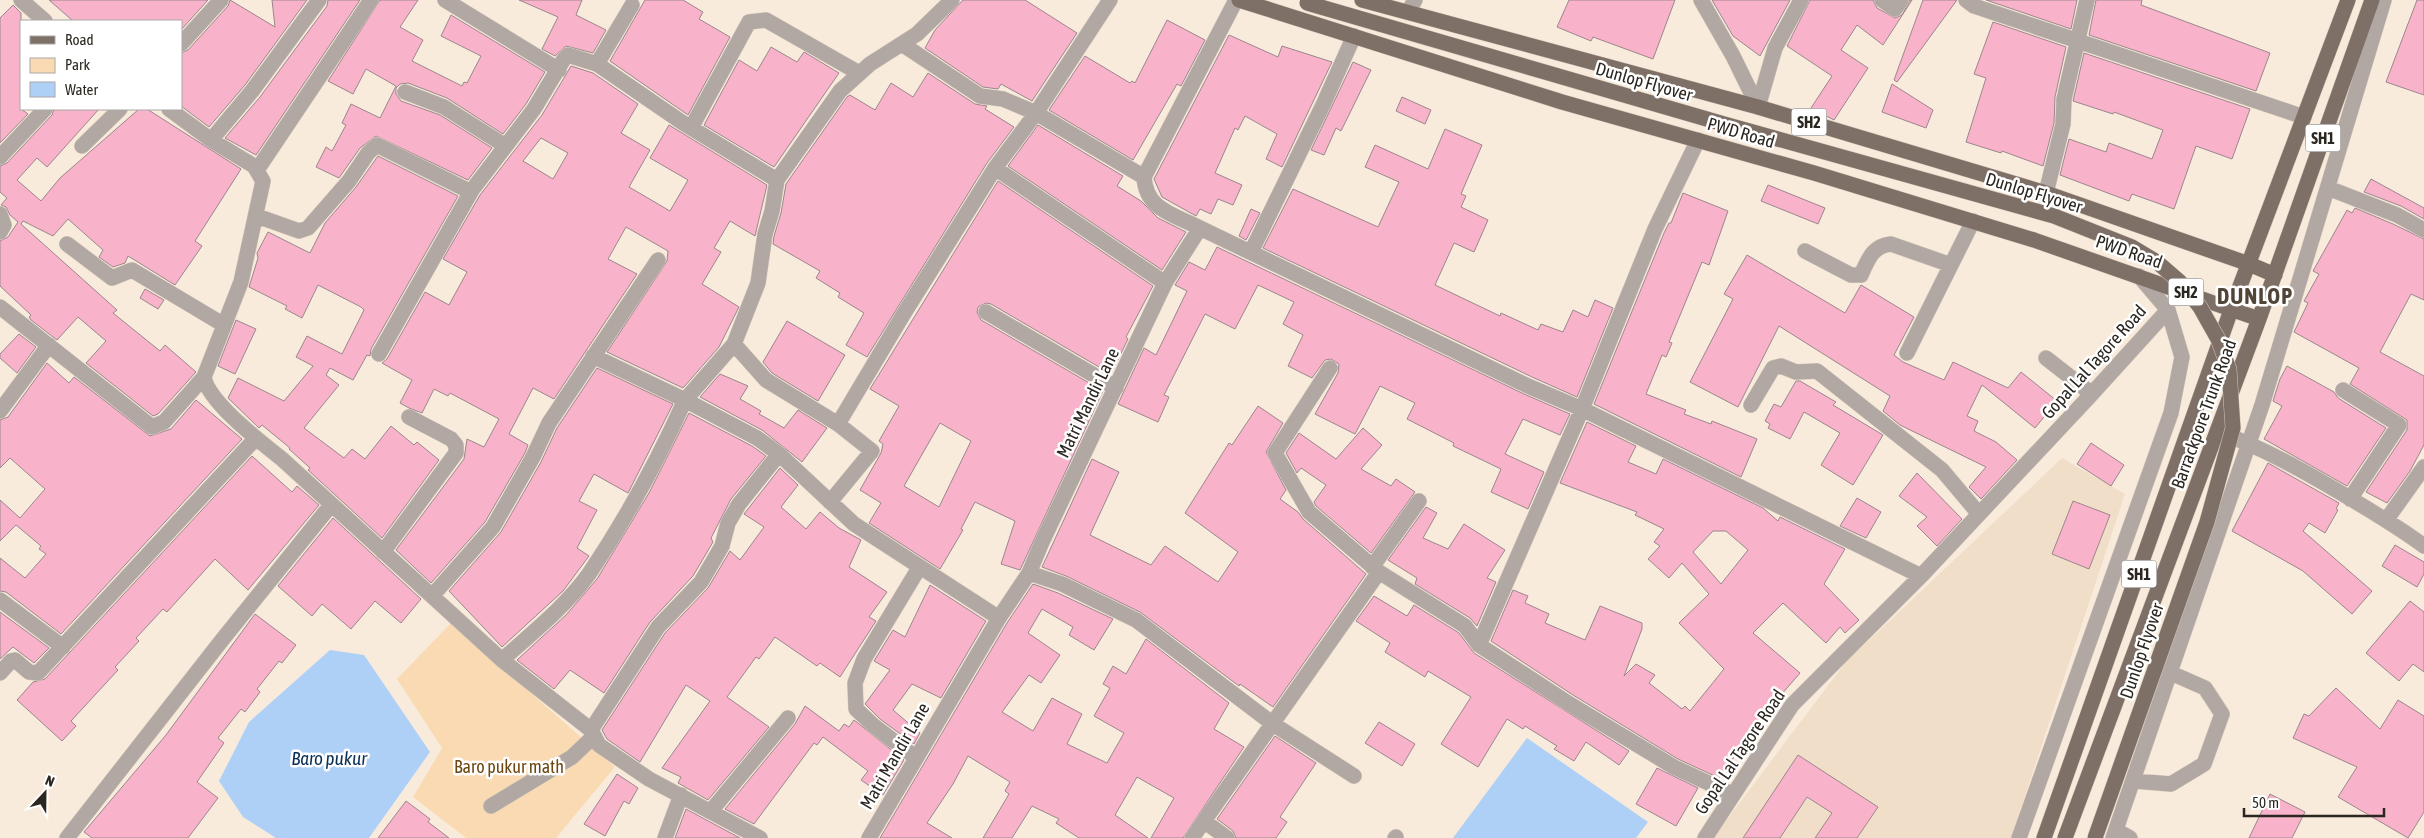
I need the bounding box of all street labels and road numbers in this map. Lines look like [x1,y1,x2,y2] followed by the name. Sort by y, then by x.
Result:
[1593,58,1696,106] street label: Dunlop Flyover
[1792,108,1826,136] road number: SH2
[1705,113,1777,152] street label: PWD Road
[2306,125,2340,152] road number: SH1
[1983,168,2086,217] street label: Dunlop Flyover
[2093,230,2165,273] street label: PWD Road
[2168,278,2204,306] road number: SH2
[2037,300,2150,423] street label: Gopal Lal Tagore Road
[2167,336,2240,491] street label: Barrackpore Trunk Road
[1052,345,1123,461] street label: Matri Mandir Lane
[2122,560,2156,588] road number: SH1
[2115,600,2168,701] street label: Dunlop Flyover
[1690,685,1789,818] street label: Gopal Lal Tagore Road
[856,699,934,813] street label: Matri Mandir Lane

